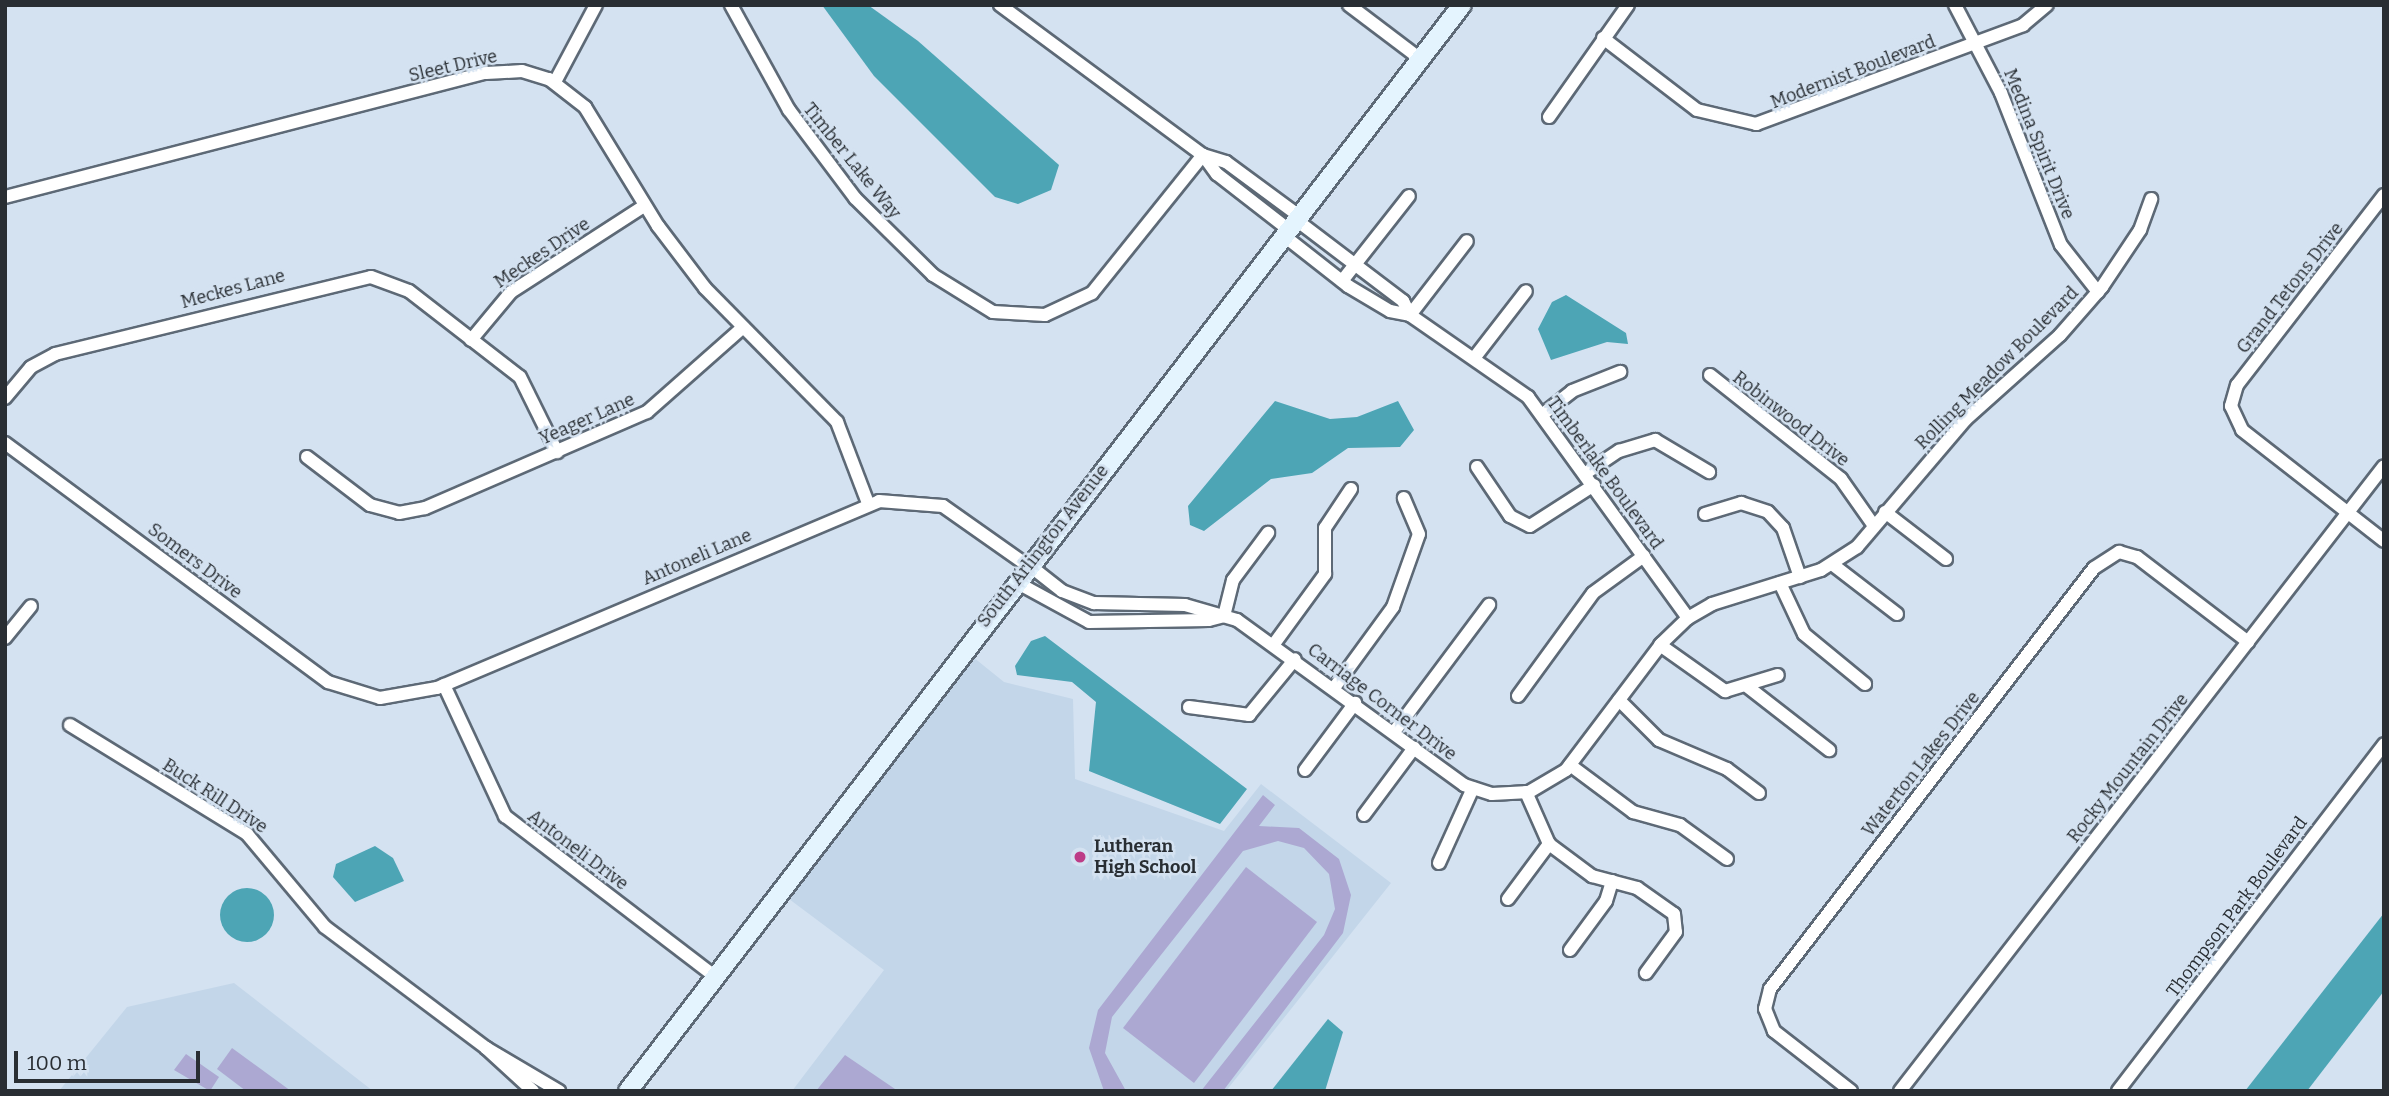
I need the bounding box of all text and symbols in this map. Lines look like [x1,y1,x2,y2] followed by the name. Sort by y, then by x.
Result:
[1768,31,1938,113] street label: Modernist Boulevard
[407,45,499,87] street label: Sleet Drive
[1999,66,2079,222] street label: Medina Spirit Drive
[799,99,905,223] street label: Timber Lake Way
[490,213,594,293] street label: Meckes Drive
[2232,218,2348,358] street label: Grand Tetons Drive
[179,265,287,313] street label: Meckes Lane
[1911,282,2083,454] street label: Rolling Meadow Boulevard
[1728,367,1854,471] street label: Robinwood Drive
[536,388,638,450] street label: Yeager Lane
[1542,393,1668,553] street label: Timberlake Boulevard
[973,461,1113,631] street label: South Arlington Avenue
[144,519,246,603] street label: Somers Drive
[639,524,755,590] street label: Antoneli Lane
[1303,639,1461,765] street label: Carriage Corner Drive
[1858,687,1984,841] street label: Waterton Lakes Drive
[2063,689,2193,847] street label: Rocky Mountain Drive
[159,754,271,838] street label: Buck Rill Drive
[524,805,632,895] street label: Antoneli Drive
[2162,813,2312,1001] street label: Thompson Park Boulevard
[1094,836,1196,878] place label: Lutheran High School
[1072,849,1088,865] marker: Lutheran High School
[18,1036,203,1080] scale bar
[27,1050,87,1076] text: 100 m

